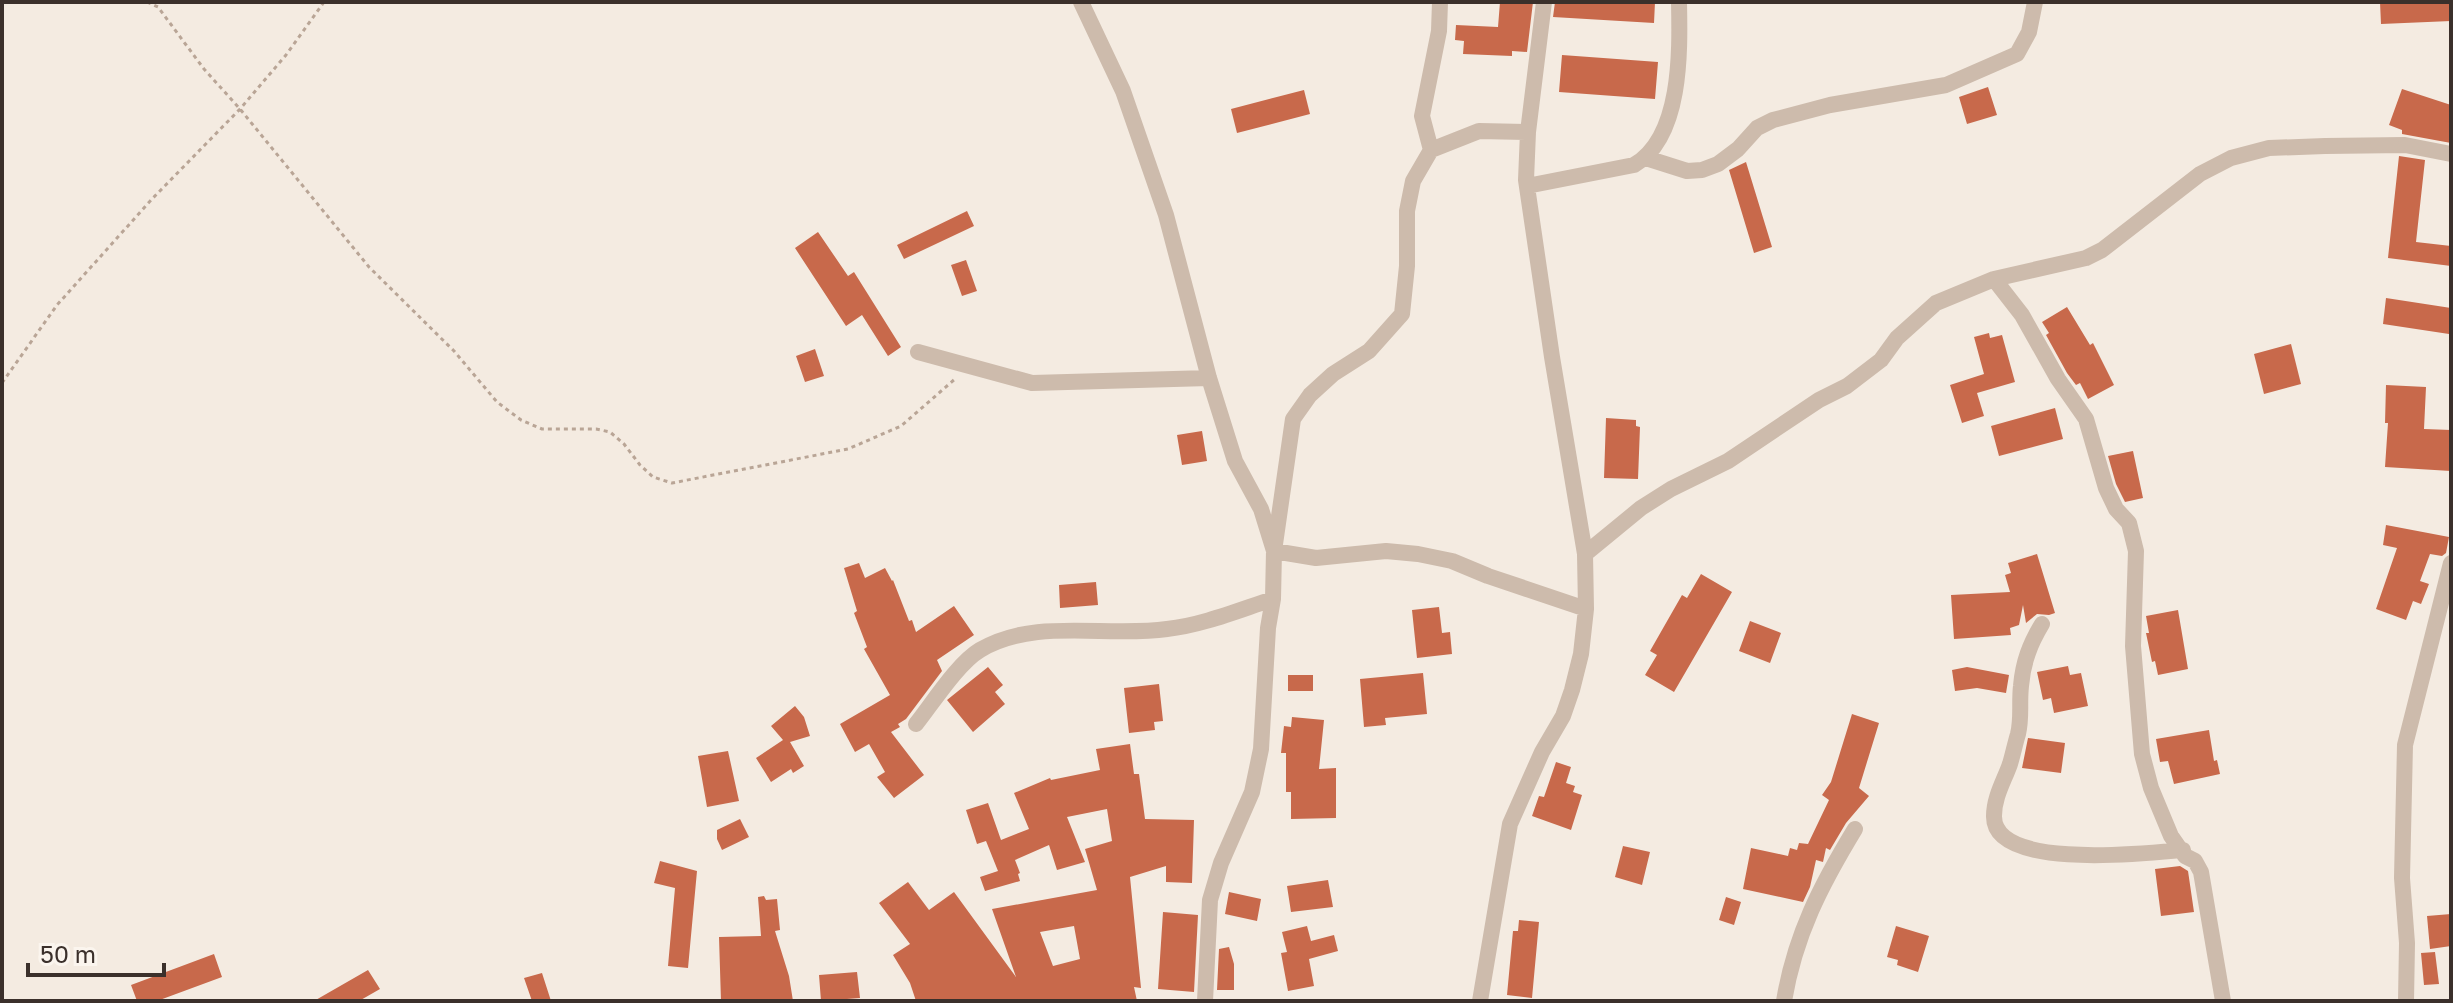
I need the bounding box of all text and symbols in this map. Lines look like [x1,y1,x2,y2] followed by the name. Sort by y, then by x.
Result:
[28,927,164,977] scale bar
[40,939,96,968] text: 50 m

